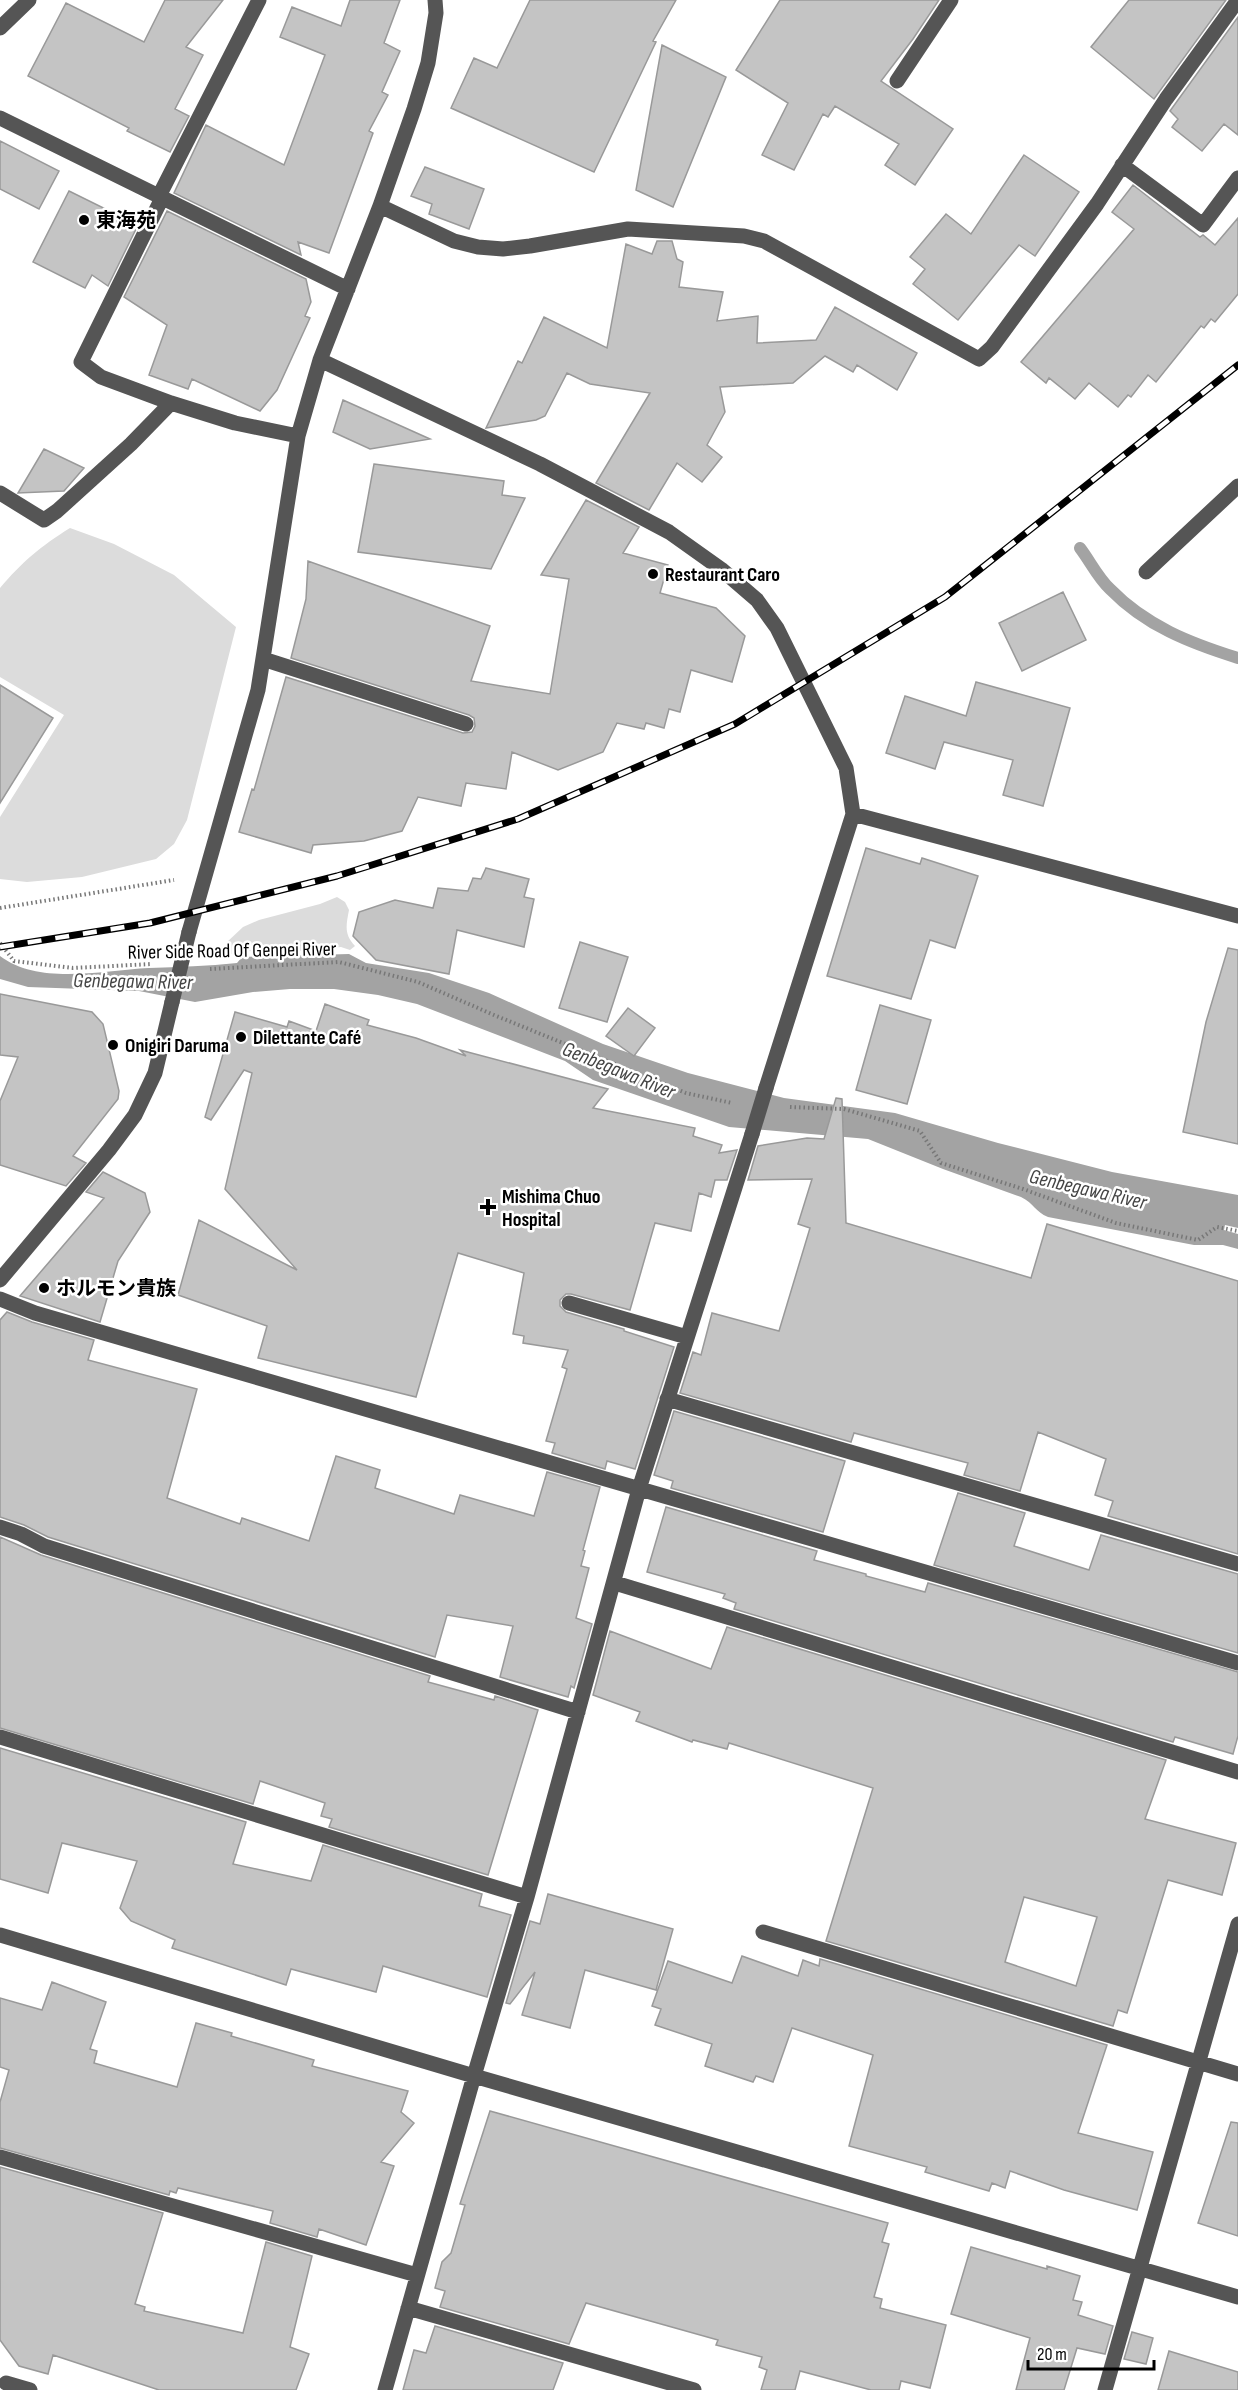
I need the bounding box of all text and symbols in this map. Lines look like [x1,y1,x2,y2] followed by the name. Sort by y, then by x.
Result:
[96,209,156,233] place label: 東海苑
[77,213,91,227] marker: 東海苑
[665,563,780,587] place label: Restaurant Caro
[646,567,660,581] marker: Restaurant Caro
[127,937,337,965] street label: River Side Road Of Genpei River
[73,968,194,995] water label: Genbegawa River
[253,1026,361,1050] place label: Dilettante Café
[234,1030,248,1044] marker: Dilettante Café
[125,1034,229,1058] place label: Onigiri Daruma
[559,1036,680,1105] water label: Genbegawa River
[106,1038,120,1052] marker: Onigiri Daruma
[1027,1164,1150,1215] water label: Genbegawa River
[502,1185,601,1232] place label: Mishima Chuo Hospital
[479,1198,497,1216] marker: Mishima Chuo Hospital
[56,1277,176,1301] place label: ホルモン貴族
[37,1281,51,1295] marker: ホルモン貴族
[1028,2333,1154,2371] scale bar
[1037,2344,1067,2365] text: 20 m

